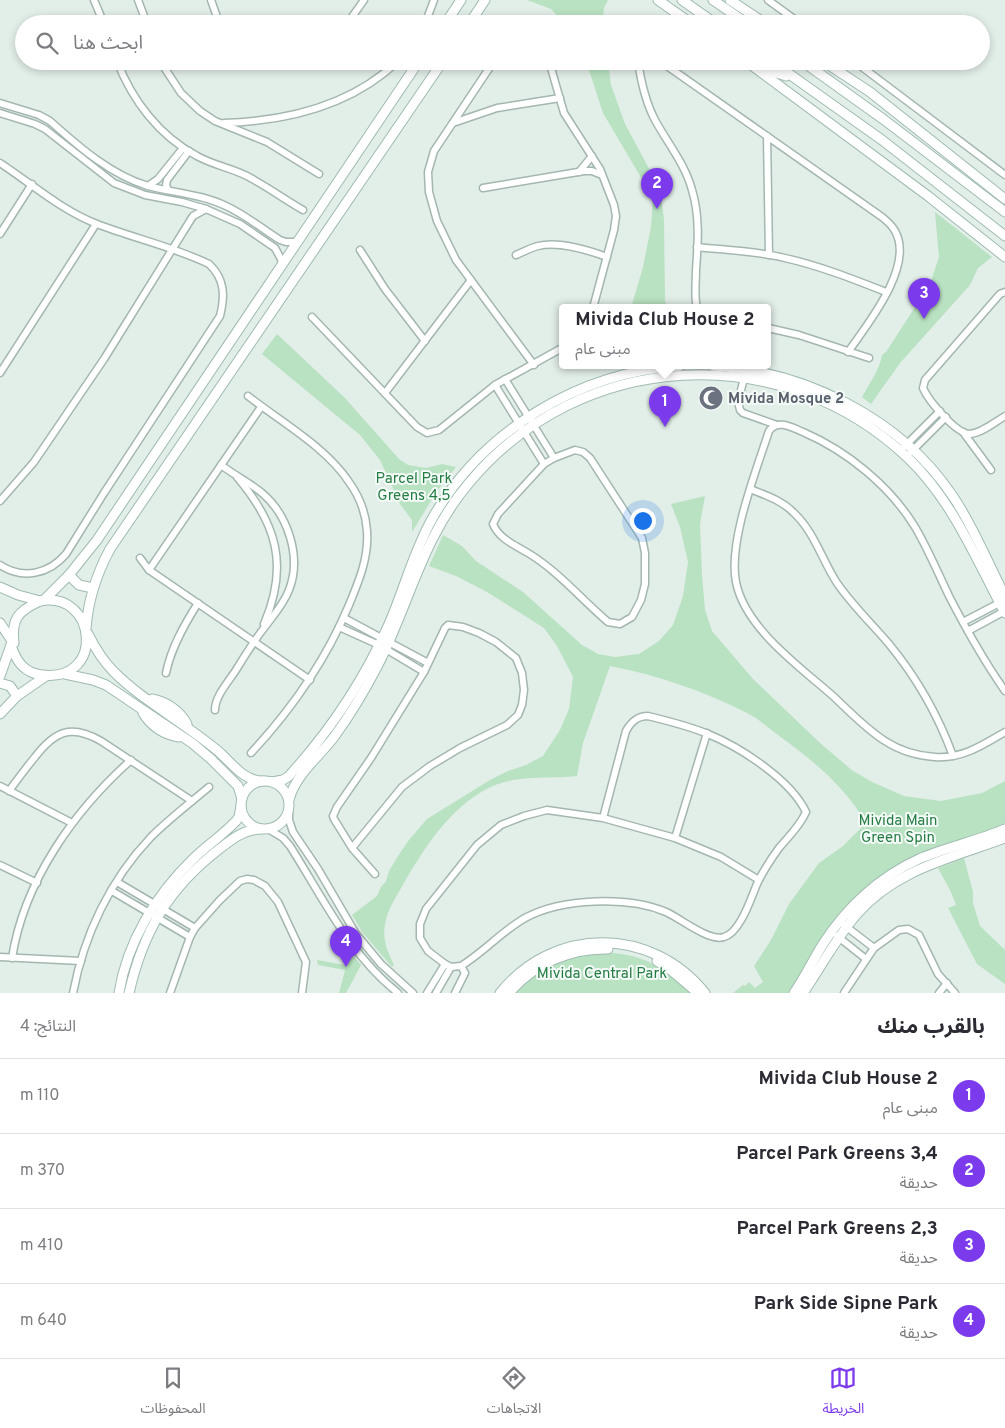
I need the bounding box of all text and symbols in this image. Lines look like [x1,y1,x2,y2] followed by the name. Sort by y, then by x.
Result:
[15,15,990,70] search box
[33,29,61,57] icon: search
[73,32,143,56] text: ابحث هنا
[641,168,673,209] pin: 2
[908,278,940,319] pin: 3
[559,304,771,369] popup
[575,308,755,332] text: Mivida Club House 2
[575,340,631,360] text: مبنى عام
[698,385,724,411] mosque icon: Mivida Mosque 2
[649,386,681,427] pin: 1
[728,390,844,409] place label: Mivida Mosque 2
[376,470,452,506] park label: Parcel Park Greens 4,5
[630,508,656,534] your location
[859,812,937,848] park label: Mivida Main Green Spin
[330,926,362,967] pin: 4
[537,965,667,984] park label: Mivida Central Park
[877,1014,985,1041] text: بالقرب منك
[20,1017,76,1037] text: النتائج: 4
[759,1067,938,1091] text: Mivida Club House 2
[20,1086,60,1106] text: 110 m
[966,1086,972,1106] text: 1
[883,1099,938,1119] text: مبنى عام
[736,1142,938,1166] text: Parcel Park Greens 3,4
[20,1161,65,1181] text: 370 m
[964,1161,974,1181] text: 2
[900,1174,938,1194] text: حديقة
[736,1217,938,1241] text: Parcel Park Greens 2,3
[20,1236,64,1256] text: 410 m
[964,1236,974,1256] text: 3
[900,1249,938,1269] text: حديقة
[754,1292,938,1316] text: Park Side Sipne Park
[20,1311,67,1331] text: 640 m
[964,1311,974,1331] text: 4
[900,1324,938,1344] text: حديقة
[141,1364,206,1423] tab: المحفوظات
[487,1364,541,1423] tab: الاتجاهات
[822,1364,864,1423] tab: الخريطة

